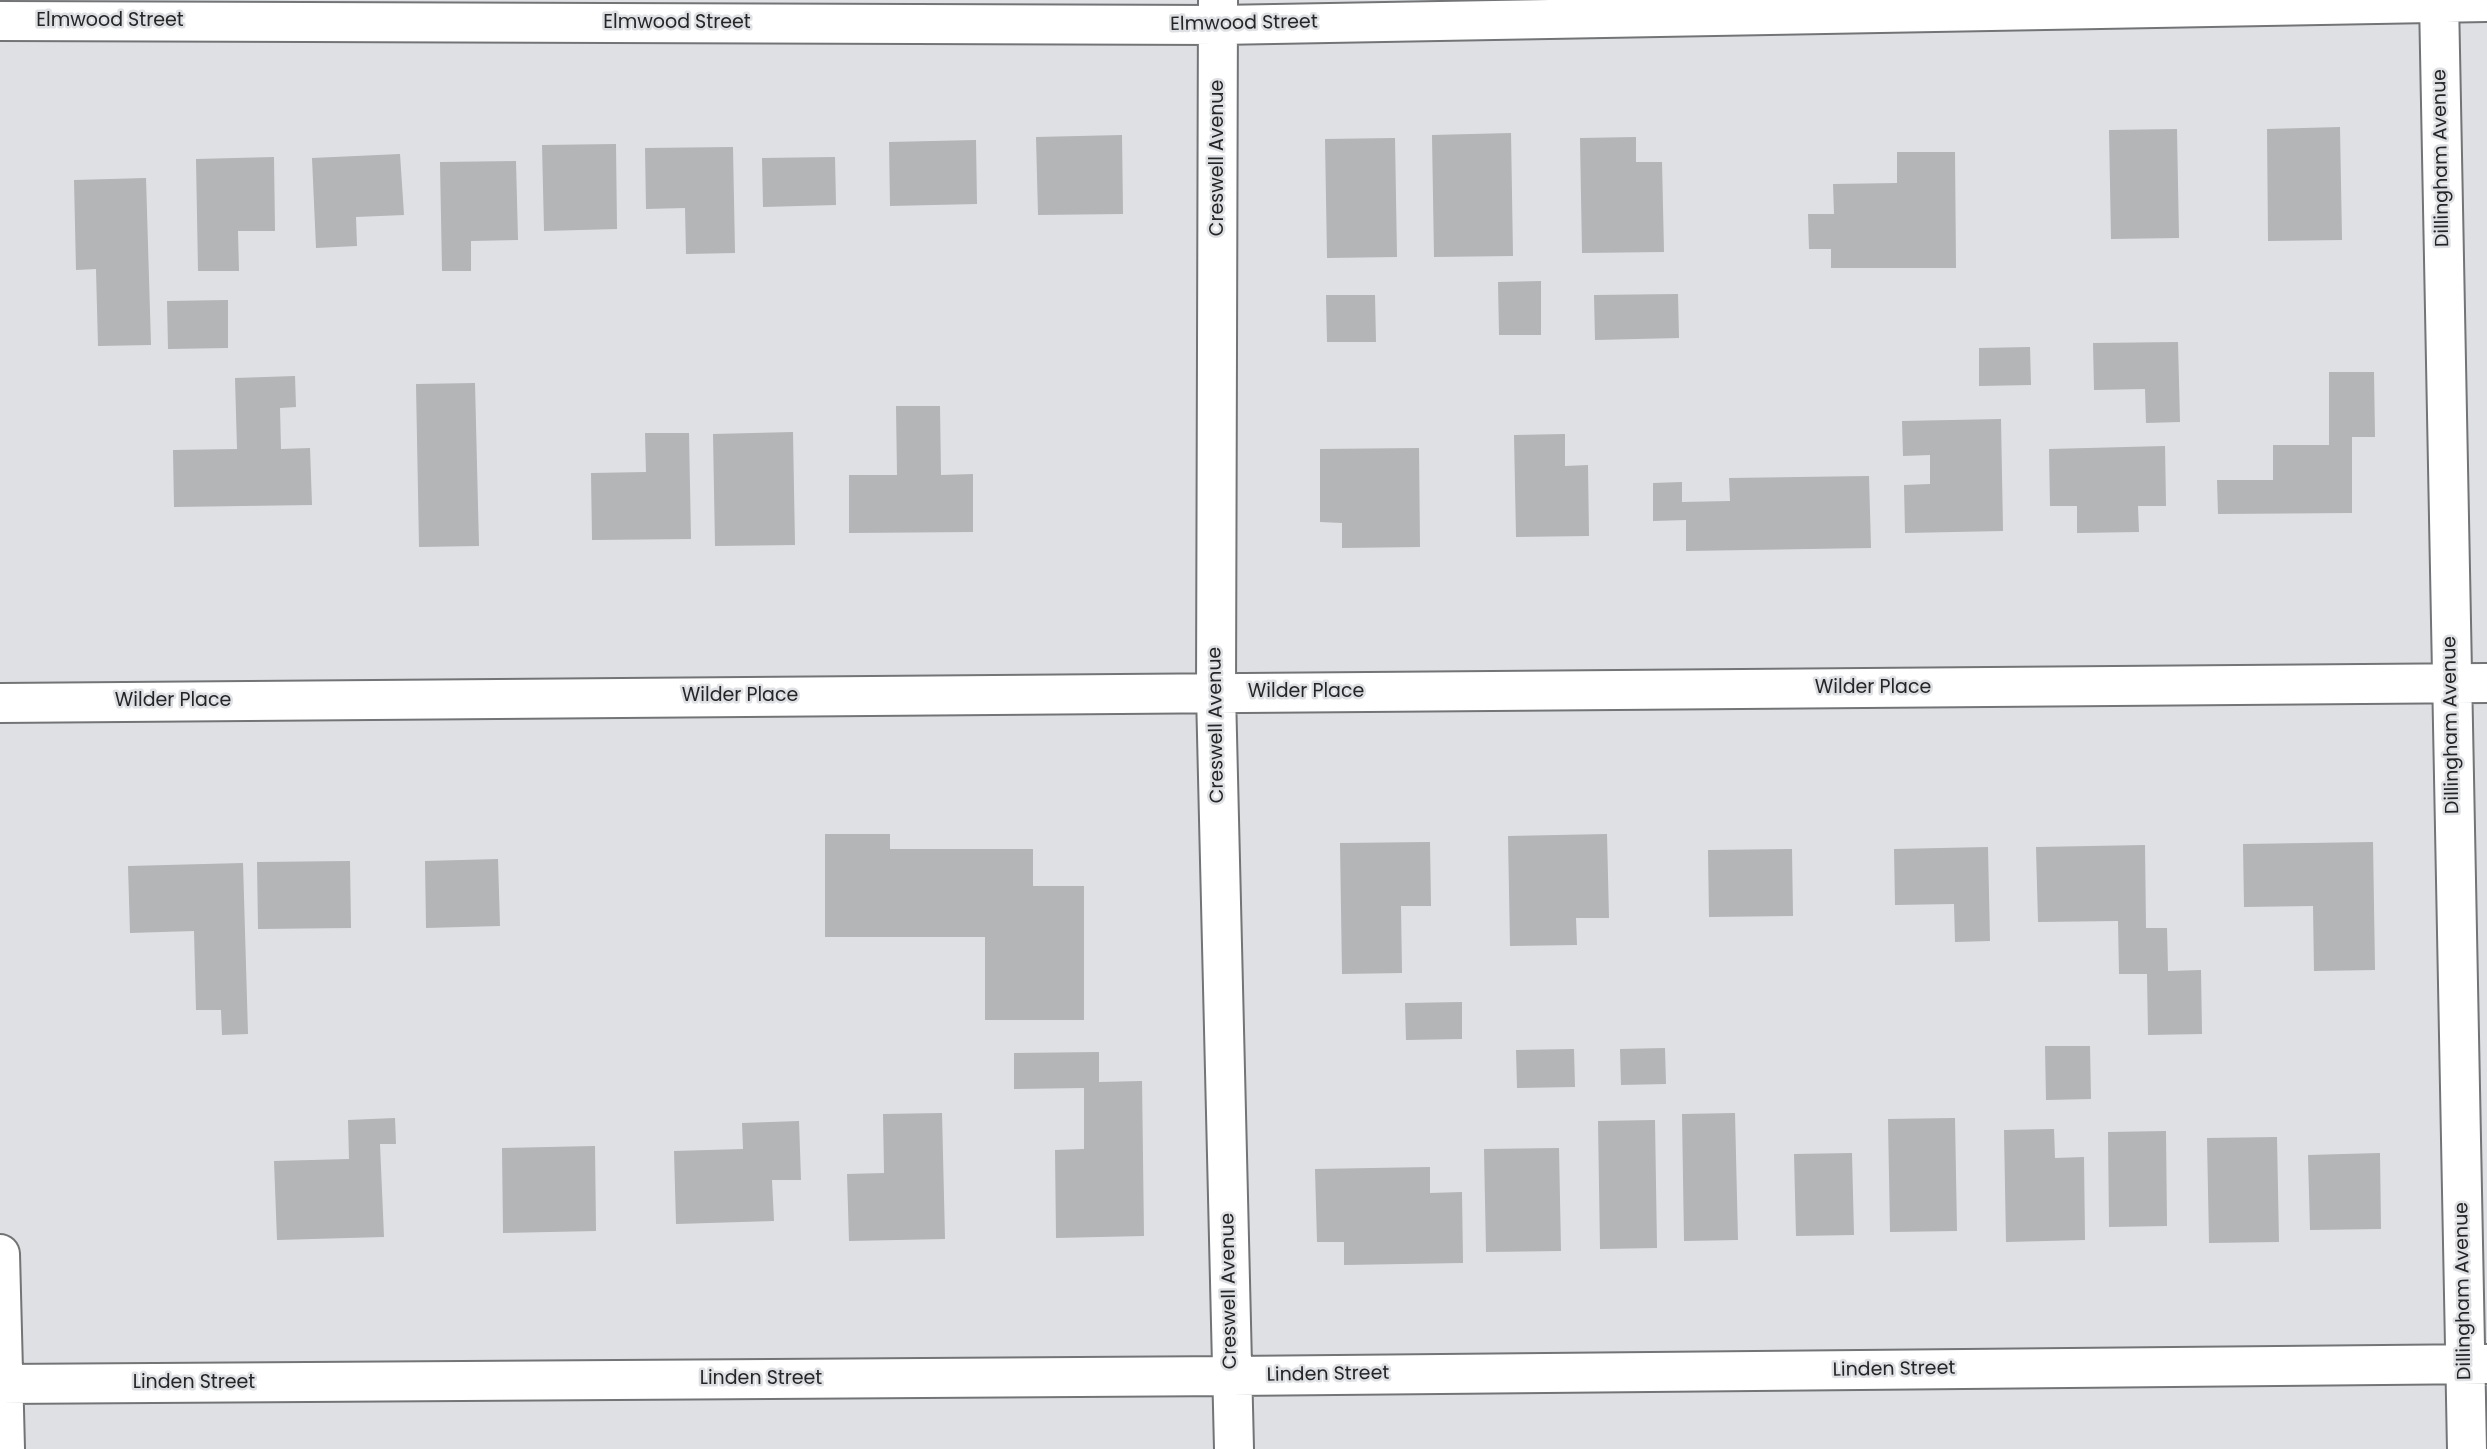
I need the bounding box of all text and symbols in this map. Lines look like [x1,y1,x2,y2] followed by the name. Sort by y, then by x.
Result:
[36,10,184,32] street label: Elmwood Street
[1170,11,1318,37] street label: Elmwood Street
[603,12,751,34] street label: Elmwood Street
[2429,69,2455,247] street label: Dillingham Avenue
[1207,80,1229,236] street label: Creswell Avenue
[2439,636,2465,814] street label: Dillingham Avenue
[1204,647,1230,803] street label: Creswell Avenue
[1815,677,1931,699] street label: Wilder Place
[1248,681,1364,703] street label: Wilder Place
[682,685,798,707] street label: Wilder Place
[115,690,231,712] street label: Wilder Place
[2451,1202,2477,1380] street label: Dillingham Avenue
[1217,1213,1243,1369] street label: Creswell Avenue
[1833,1358,1955,1382] street label: Linden Street
[1267,1363,1389,1387] street label: Linden Street
[700,1368,822,1390] street label: Linden Street
[133,1372,255,1394] street label: Linden Street

